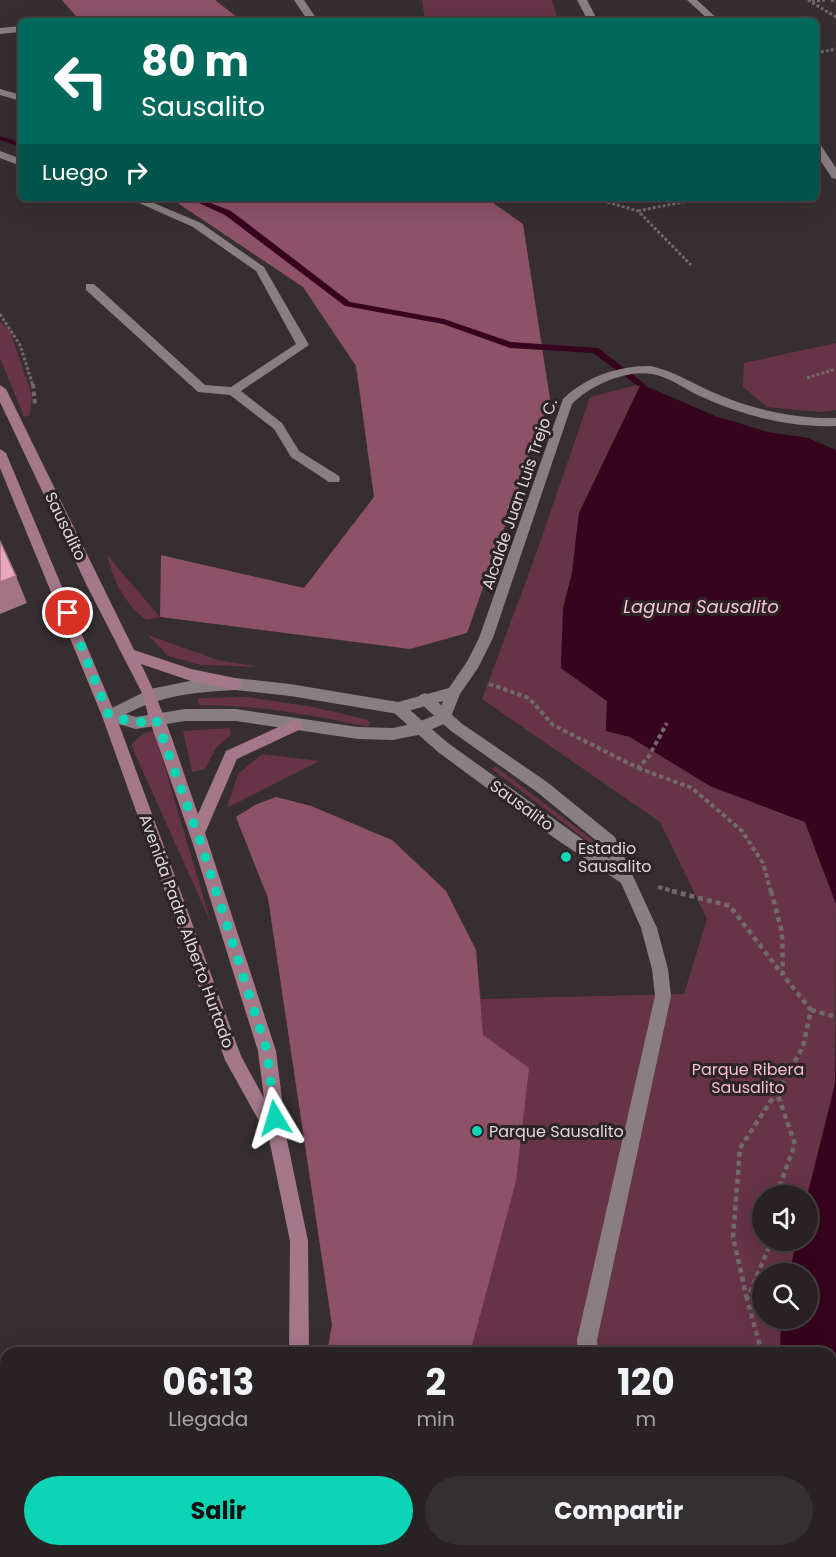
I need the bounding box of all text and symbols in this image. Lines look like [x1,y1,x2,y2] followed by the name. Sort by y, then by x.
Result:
[141,32,249,91] text: 80 m
[42,42,120,120] icon: left
[141,88,265,125] text: Sausalito
[120,156,153,189] icon: right
[42,157,108,188] text: Luego
[476,396,563,593] street label: Alcalde Juan Luis Trejo C.
[39,488,92,564] street label: Sausalito
[42,587,93,638] pin
[623,594,779,619] water label: Laguna Sausalito
[51,596,84,629] icon: arrive
[485,774,558,836] street label: Sausalito
[133,811,240,1051] street label: Avenida Padre Alberto Hurtado
[578,837,652,878] place label: Estadio Sausalito
[559,850,573,864] marker: Estadio Sausalito
[692,1058,804,1099] park label: Parque Ribera Sausalito
[243,1086,307,1150] position arrow
[489,1120,624,1143] place label: Parque Sausalito
[470,1124,484,1138] marker: Parque Sausalito
[752,1185,818,1329] map controls
[752,1185,818,1251] button: sound
[752,1263,818,1329] button: search
[162,1357,254,1408] text: 06:13
[425,1357,446,1408] text: 2
[617,1357,675,1408] text: 120
[168,1405,248,1433] text: Llegada
[417,1405,455,1433] text: min
[636,1405,656,1433] text: m
[24,1476,413,1545] button: Salir
[425,1476,813,1545] button: Compartir

